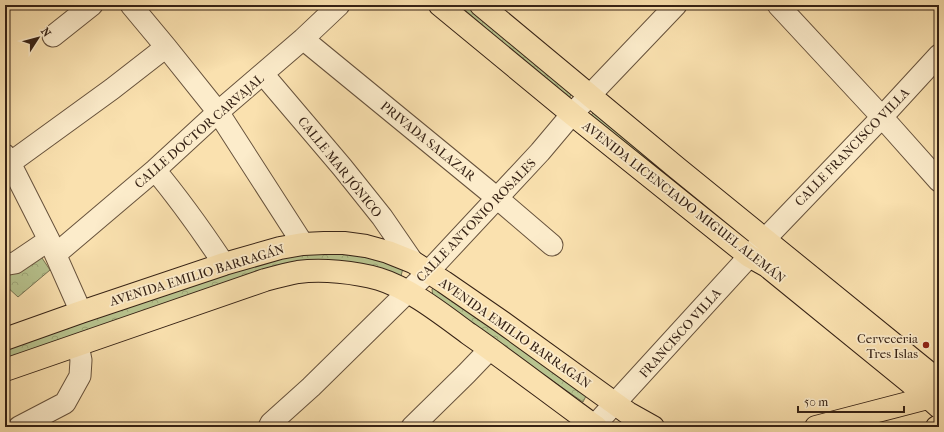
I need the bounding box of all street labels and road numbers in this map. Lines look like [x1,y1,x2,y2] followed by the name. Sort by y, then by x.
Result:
[131,71,267,191] street label: CALLE DOCTOR CARVAJAL
[792,84,913,209] street label: CALLE FRANCISCO VILLA
[378,98,479,184] street label: PRIVADA SALAZAR
[295,114,385,220] street label: CALLE MAR JÓNICO
[579,118,789,286] street label: AVENIDA LICENCIADO MIGUEL ALEMÁN
[413,155,539,285] street label: CALLE ANTONIO ROSALES
[107,241,286,309] street label: AVENIDA EMILIO BARRAGÁN
[435,274,594,391] street label: AVENIDA EMILIO BARRAGÁN
[636,285,724,381] street label: FRANCISCO VILLA

